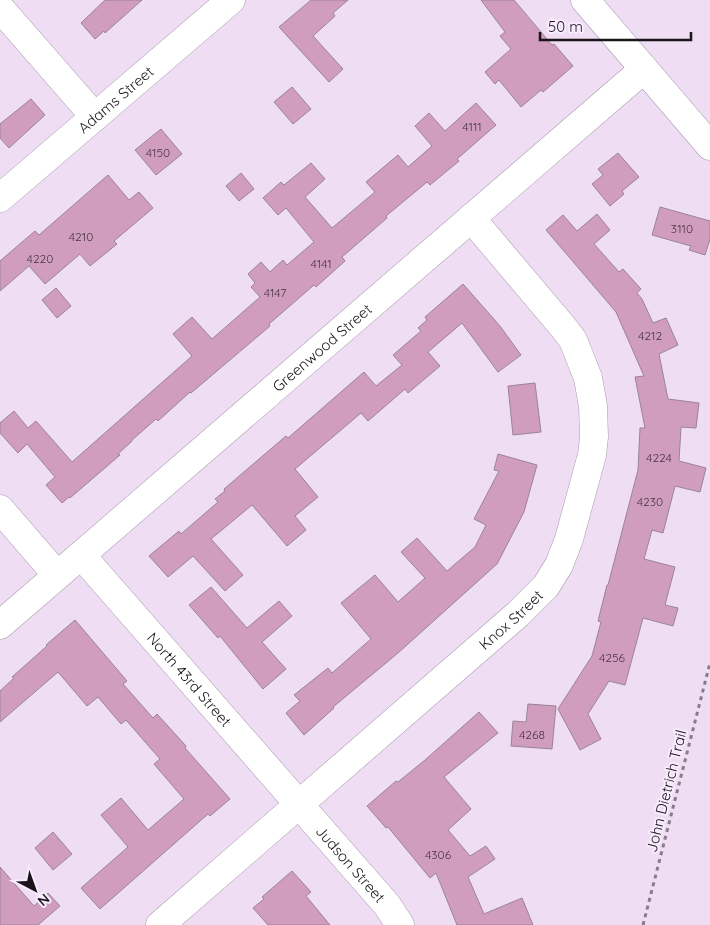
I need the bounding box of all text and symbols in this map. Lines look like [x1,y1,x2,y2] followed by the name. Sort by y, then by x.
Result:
[540,10,691,42] scale bar
[548,17,583,36] text: 50 m
[74,61,157,137] street label: Adams Street
[462,119,482,134] house number: 4111
[146,145,170,160] house number: 4150
[671,221,693,236] house number: 3110
[69,229,93,244] house number: 4210
[27,251,53,266] house number: 4220
[310,256,332,271] house number: 4141
[264,285,286,300] house number: 4147
[268,299,375,395] street label: Greenwood Street
[638,328,662,343] house number: 4212
[646,450,672,465] house number: 4224
[637,494,663,509] house number: 4230
[475,586,546,653] street label: Knox Street
[143,628,236,730] street label: North 43rd Street
[599,650,626,665] house number: 4256
[519,727,545,742] house number: 4268
[642,728,690,854] street label: John Dietrich Trail
[312,821,390,906] street label: Judson Street
[425,847,452,862] house number: 4306
[10,865,60,915] north arrow
[34,890,53,910] text: N

